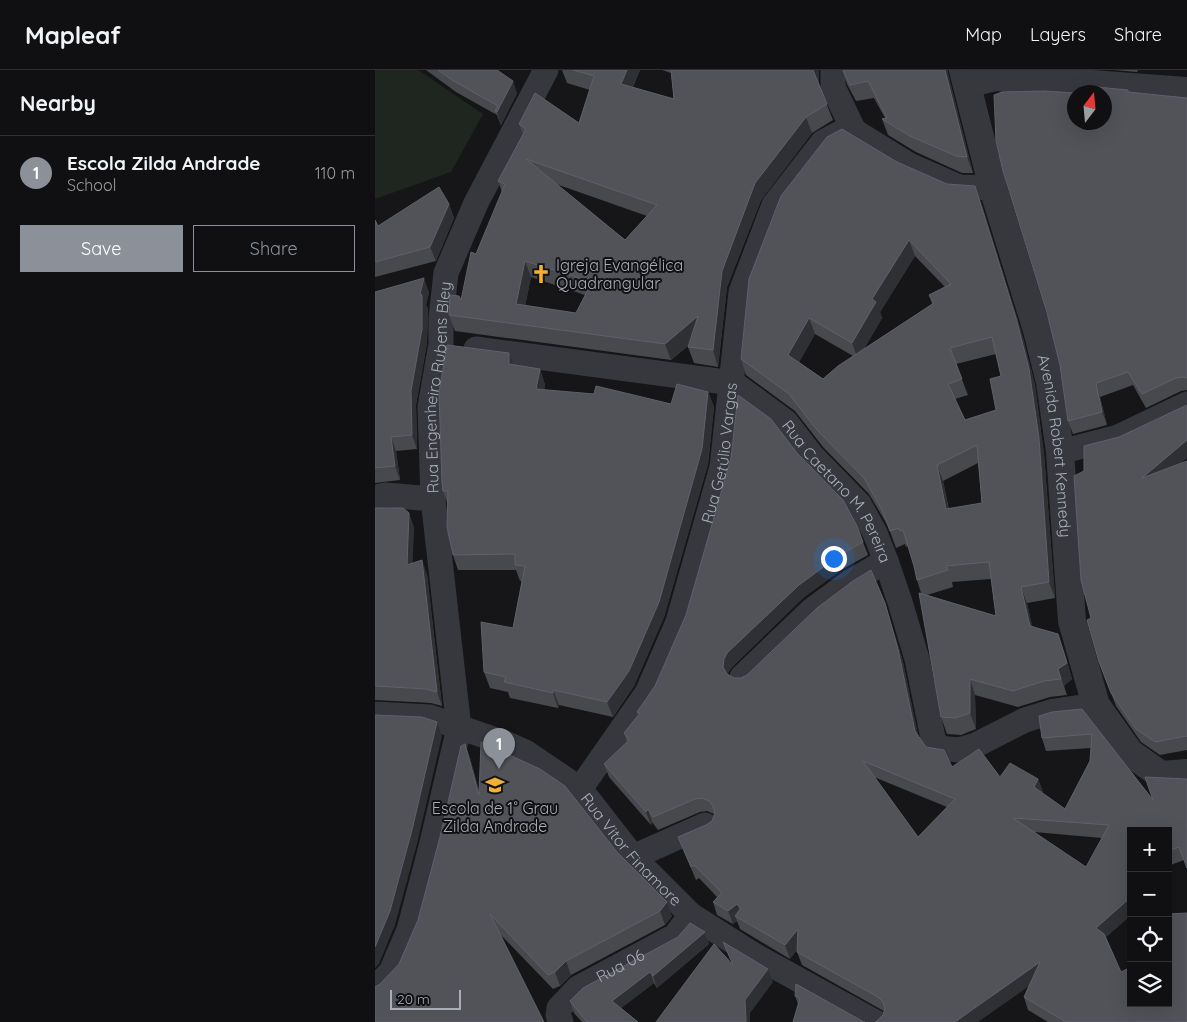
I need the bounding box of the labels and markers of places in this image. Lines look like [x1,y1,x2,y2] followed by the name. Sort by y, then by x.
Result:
[556,255,683,293] place label: Igreja Evangélica Quadrangular
[530,263,552,285] church icon: Igreja Evangélica Quadrangular
[483,728,515,769] pin: 1
[484,774,506,796] school or university icon: Escola de 1˚ Grau Zilda Andrade
[432,798,558,836] place label: Escola de 1˚ Grau Zilda Andrade

